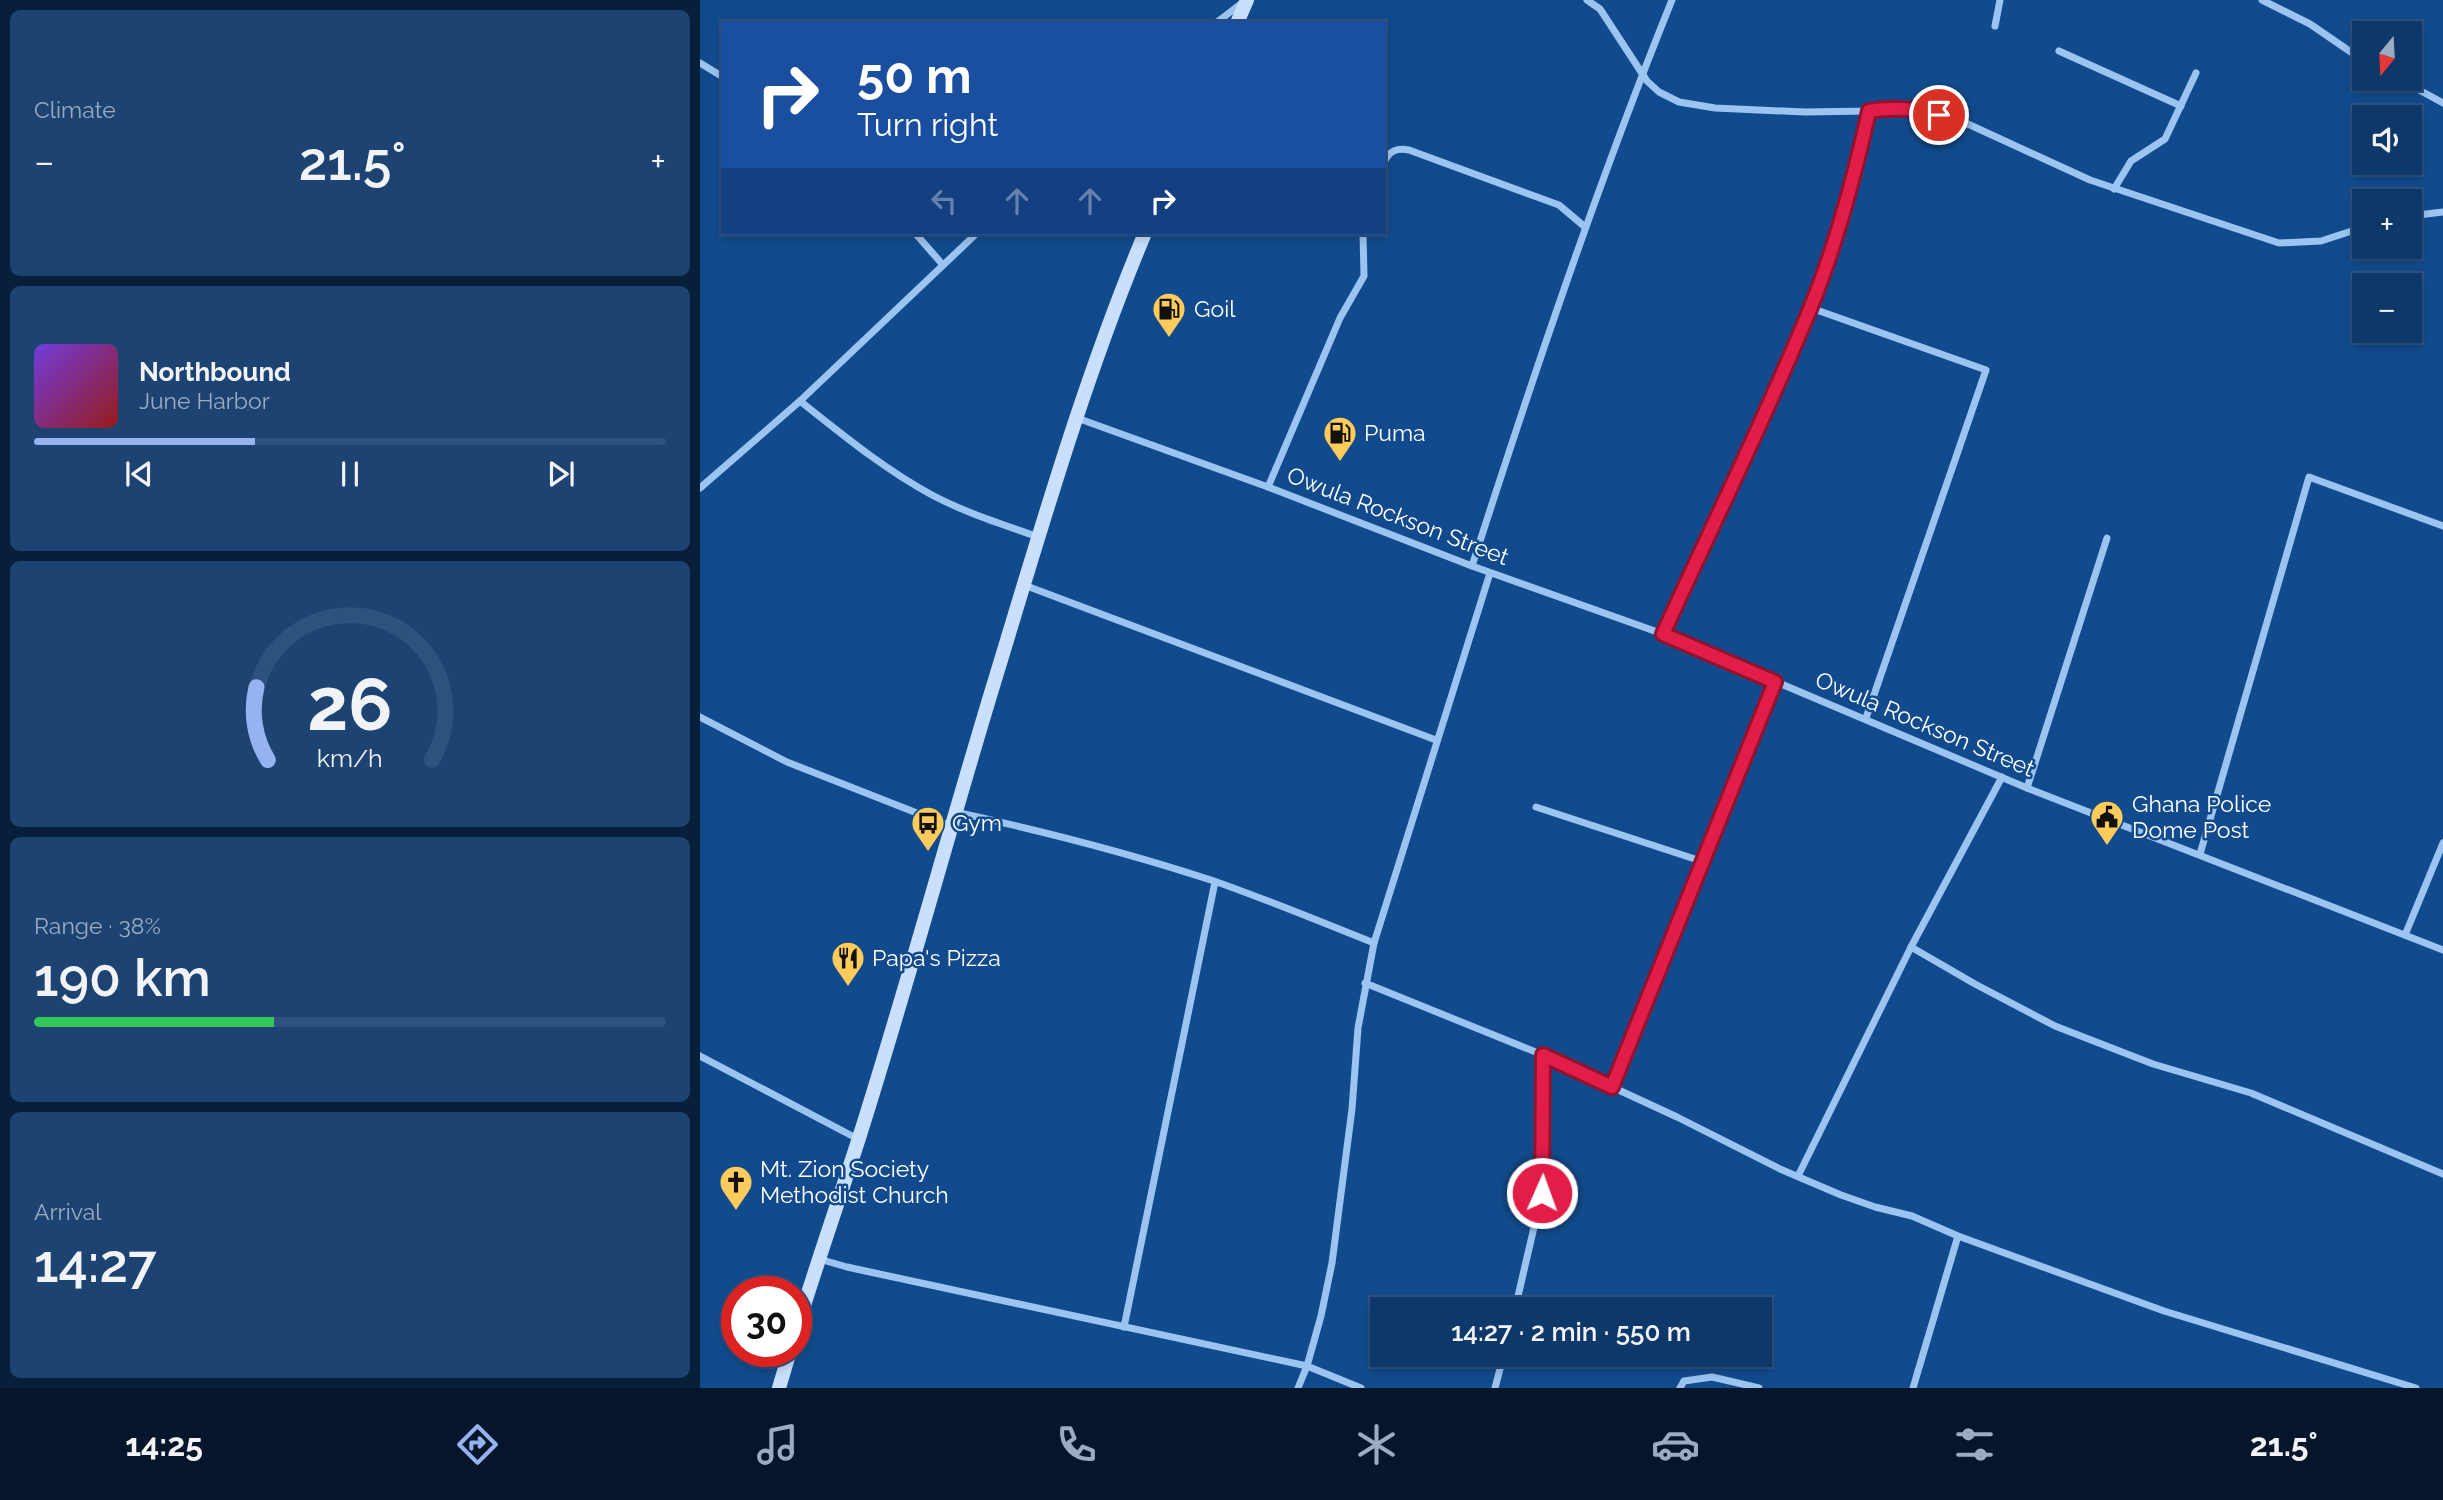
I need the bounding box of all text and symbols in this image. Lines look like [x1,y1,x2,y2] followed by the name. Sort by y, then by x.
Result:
[2352,21,2422,91] north arrow
[2352,21,2422,343] map controls
[857,47,972,104] text: 50 m
[742,49,833,140] icon: right
[1909,85,1969,145] pin
[34,96,116,123] text: Climate
[1920,96,1958,134] icon: arrive
[2352,105,2422,175] button: sound
[857,106,998,143] text: Turn right
[299,131,406,192] text: 21.5°
[34,139,54,184] text: −
[650,139,666,184] text: +
[925,182,963,220] icon: left
[998,182,1036,220] icon: ahead
[1071,182,1109,220] icon: ahead
[1144,182,1182,220] icon: right
[2352,189,2422,259] button: +
[2352,273,2422,343] button: −
[1150,290,1188,339] fuel station icon: Goil
[1194,295,1236,322] place label: Goil
[139,357,291,387] text: Northbound
[139,387,270,414] text: June Harbor
[1321,414,1359,463] fuel station icon: Puma
[1364,419,1426,446] place label: Puma
[120,455,158,493] icon: previous
[331,455,369,493] icon: pause
[542,455,580,493] icon: next
[1284,461,1513,570] street label: Owula Rockson Street
[307,662,393,747] text: 26
[1812,665,2039,782] street label: Owula Rockson Street
[317,743,383,773] text: km/h
[2132,790,2271,843] place label: Ghana Police Dome Post
[2088,798,2126,847] public building icon: Ghana Police Dome Post
[909,804,947,853] bus stop icon: Gym
[952,809,1002,836] place label: Gym
[34,912,161,939] text: Range · 38%
[829,939,867,988] restaurant icon: Papa's Pizza
[872,944,1001,971] place label: Papa's Pizza
[34,947,211,1008] text: 190 km
[760,1155,949,1208] place label: Mt. Zion Society Methodist Church
[1505,1156,1579,1230] position arrow
[717,1163,755,1212] church icon: Mt. Zion Society Methodist Church
[34,1198,101,1225] text: Arrival
[34,1233,156,1294] text: 14:27
[721,1276,812,1367] speed limit sign: 30
[1451,1317,1691,1347] text: 14:27 · 2 min · 550 m
[453,1420,502,1469] icon: directions
[753,1420,802,1469] icon: music
[1052,1420,1101,1469] icon: phone
[1352,1420,1401,1469] icon: climate
[1651,1420,1700,1469] icon: car
[1950,1420,1999,1469] icon: filters
[125,1426,203,1463] text: 14:25
[2250,1426,2318,1463] text: 21.5°

